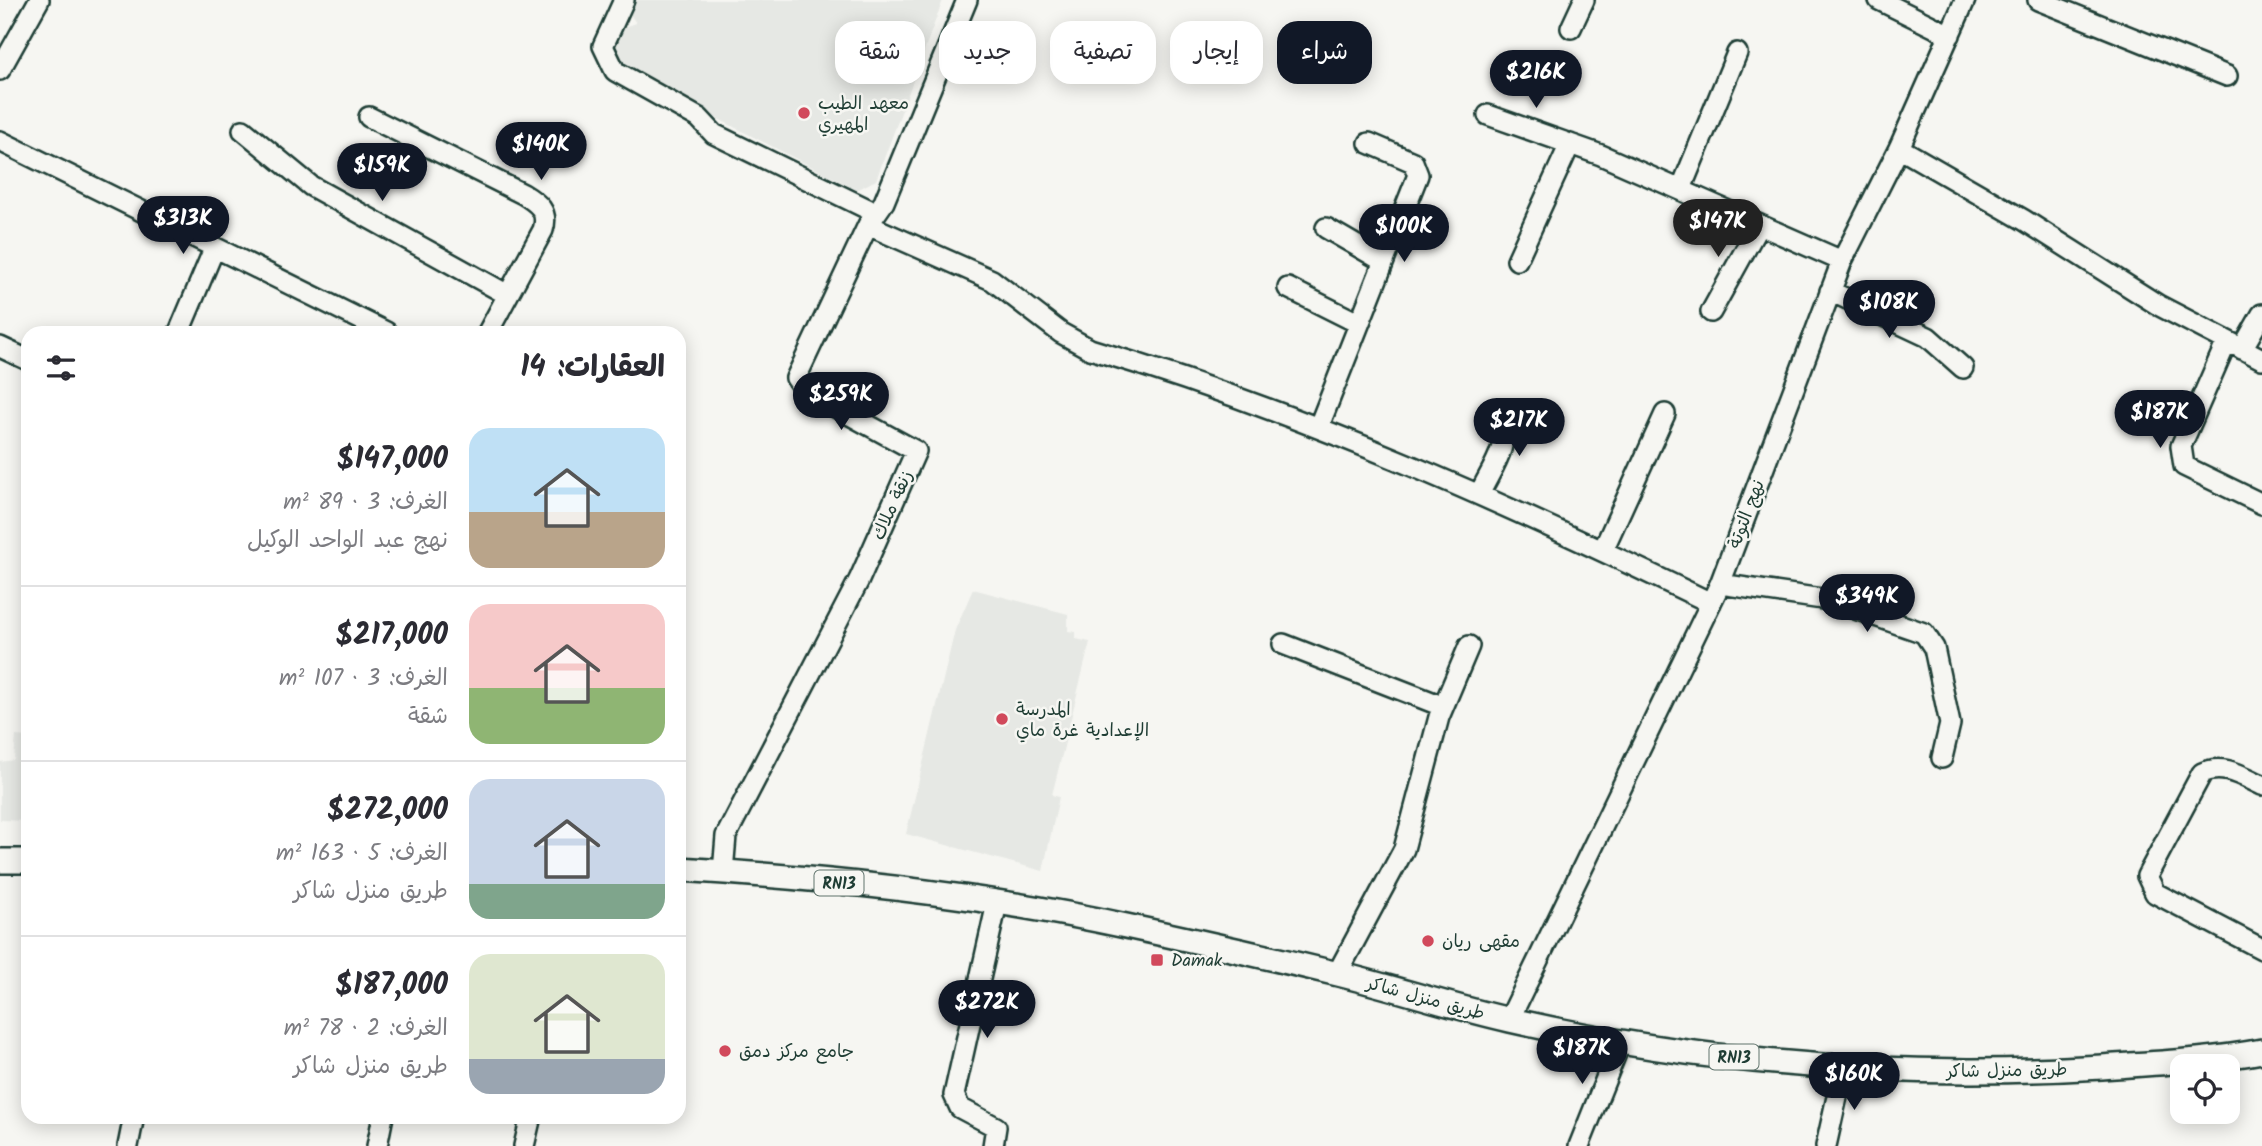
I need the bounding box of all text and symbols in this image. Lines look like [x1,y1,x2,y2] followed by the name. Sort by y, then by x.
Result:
[835,21,925,84] chip: شقة
[939,21,1036,84] chip: جديد
[1050,21,1156,84] chip: تصفية
[1170,21,1263,84] chip: إيجار
[1277,21,1372,84] chip: شراء
[1487,50,1585,110] pin: $216K
[1506,55,1566,91] text: $216K
[818,90,909,140] place label: معهد الطيب المهيري
[796,105,812,121] marker: معهد الطيب المهيري
[492,122,590,182] pin: $140K
[512,127,570,163] text: $140K
[333,144,431,203] pin: $159K
[353,148,411,184] text: $159K
[134,196,232,256] pin: $313K
[1669,200,1767,259] pin: $147K
[153,201,213,237] text: $313K
[1355,204,1453,264] pin: $100K
[1689,204,1747,240] text: $147K
[1375,209,1433,245] text: $100K
[1840,280,1938,340] pin: $108K
[1859,285,1919,321] text: $108K
[520,344,665,392] text: العقارات: 14
[42,349,80,387] icon: filters
[792,372,890,432] pin: $259K
[809,377,873,413] text: $259K
[2111,391,2209,450] pin: $187K
[2131,395,2189,431] text: $187K
[1470,398,1568,458] pin: $217K
[1490,403,1548,439] text: $217K
[337,436,448,484] text: $147,000
[525,456,609,540] icon: home
[865,466,922,545] street label: زنقة ملاك
[1721,476,1774,553] street label: نهج التوتة
[283,485,448,521] text: الغرف: 3 · 89 m²
[247,523,448,559] text: نهج عبد الواحد الوكيل
[1818,574,1916,634] pin: $349K
[1835,579,1899,615] text: $349K
[336,612,448,660] text: $217,000
[525,632,609,716] icon: home
[279,661,448,697] text: الغرف: 3 · 107 m²
[1016,696,1149,746] place label: المدرسة الإعدادية غرة ماي
[408,699,448,735] text: شقة
[994,711,1010,727] marker: المدرسة الإعدادية غرة ماي
[327,787,448,835] text: $272,000
[525,807,609,891] icon: home
[276,836,448,872] text: الغرف: 5 · 163 m²
[814,870,864,896] road number: RN13
[294,874,448,910] text: طريق منزل شاكر
[1442,928,1520,957] place label: مقهى ريان
[1420,933,1436,949] marker: مقهى ريان
[1171,947,1223,976] place label: Damak
[1149,952,1165,968] marker: Damak
[335,962,448,1010] text: $187,000
[1362,969,1488,1029] street label: طريق منزل شاكر
[938,981,1036,1040] pin: $272K
[525,982,609,1066] icon: home
[954,985,1020,1021] text: $272K
[284,1011,448,1047] text: الغرف: 2 · 78 m²
[1533,1026,1631,1086] pin: $187K
[1553,1031,1611,1067] text: $187K
[739,1038,854,1067] place label: جامع مركز دمق
[717,1043,733,1059] marker: جامع مركز دمق
[1710,1044,1758,1070] road number: RN13
[294,1049,448,1085] text: طريق منزل شاكر
[1805,1052,1903,1112] pin: $160K
[2170,1054,2240,1124] map controls
[2170,1054,2240,1124] button: locate
[1944,1056,2068,1087] street label: طريق منزل شاكر
[1825,1057,1883,1093] text: $160K

